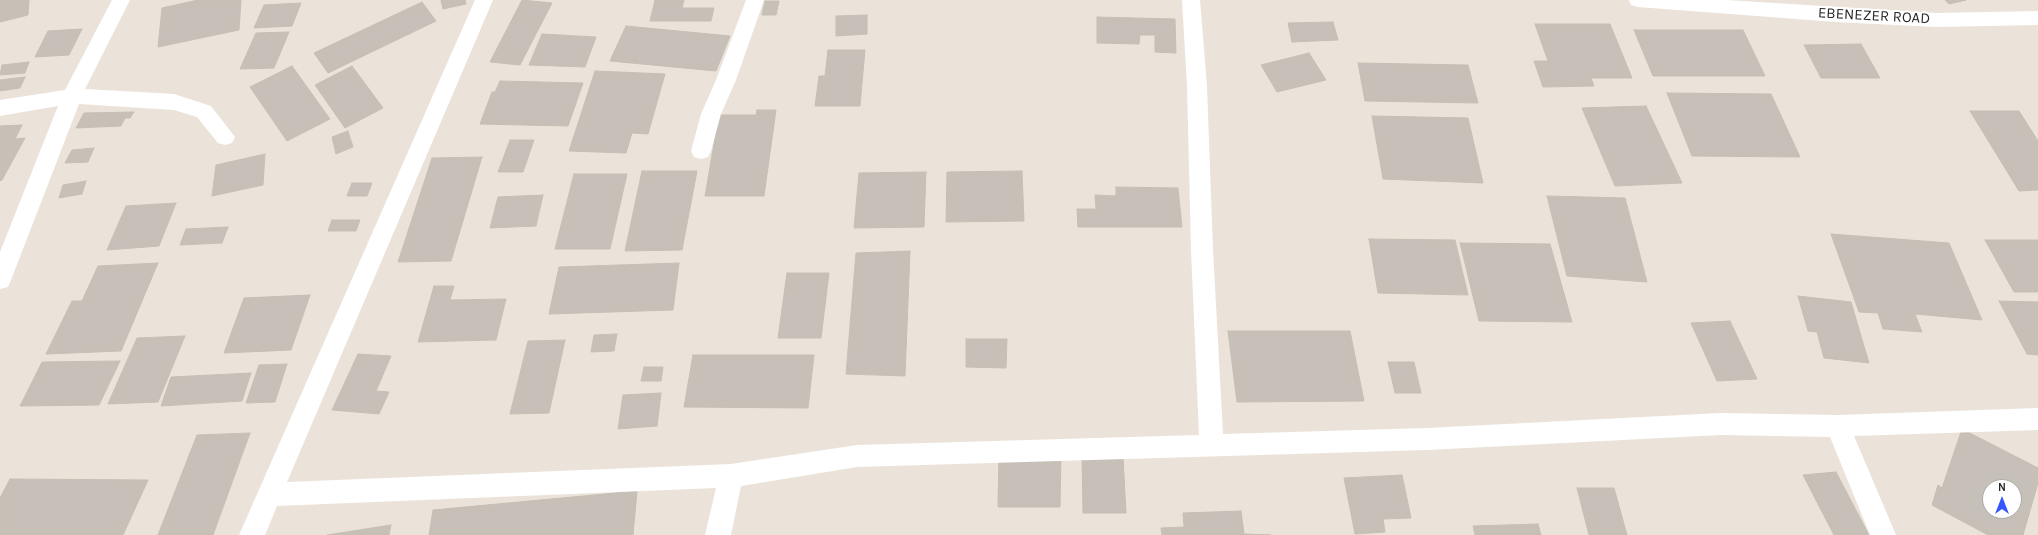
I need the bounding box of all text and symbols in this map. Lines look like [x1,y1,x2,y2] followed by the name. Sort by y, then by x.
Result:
[1817,4,1931,28] street label: EBENEZER ROAD
[1982,479,2022,519] north arrow
[1998,481,2006,494] text: N

